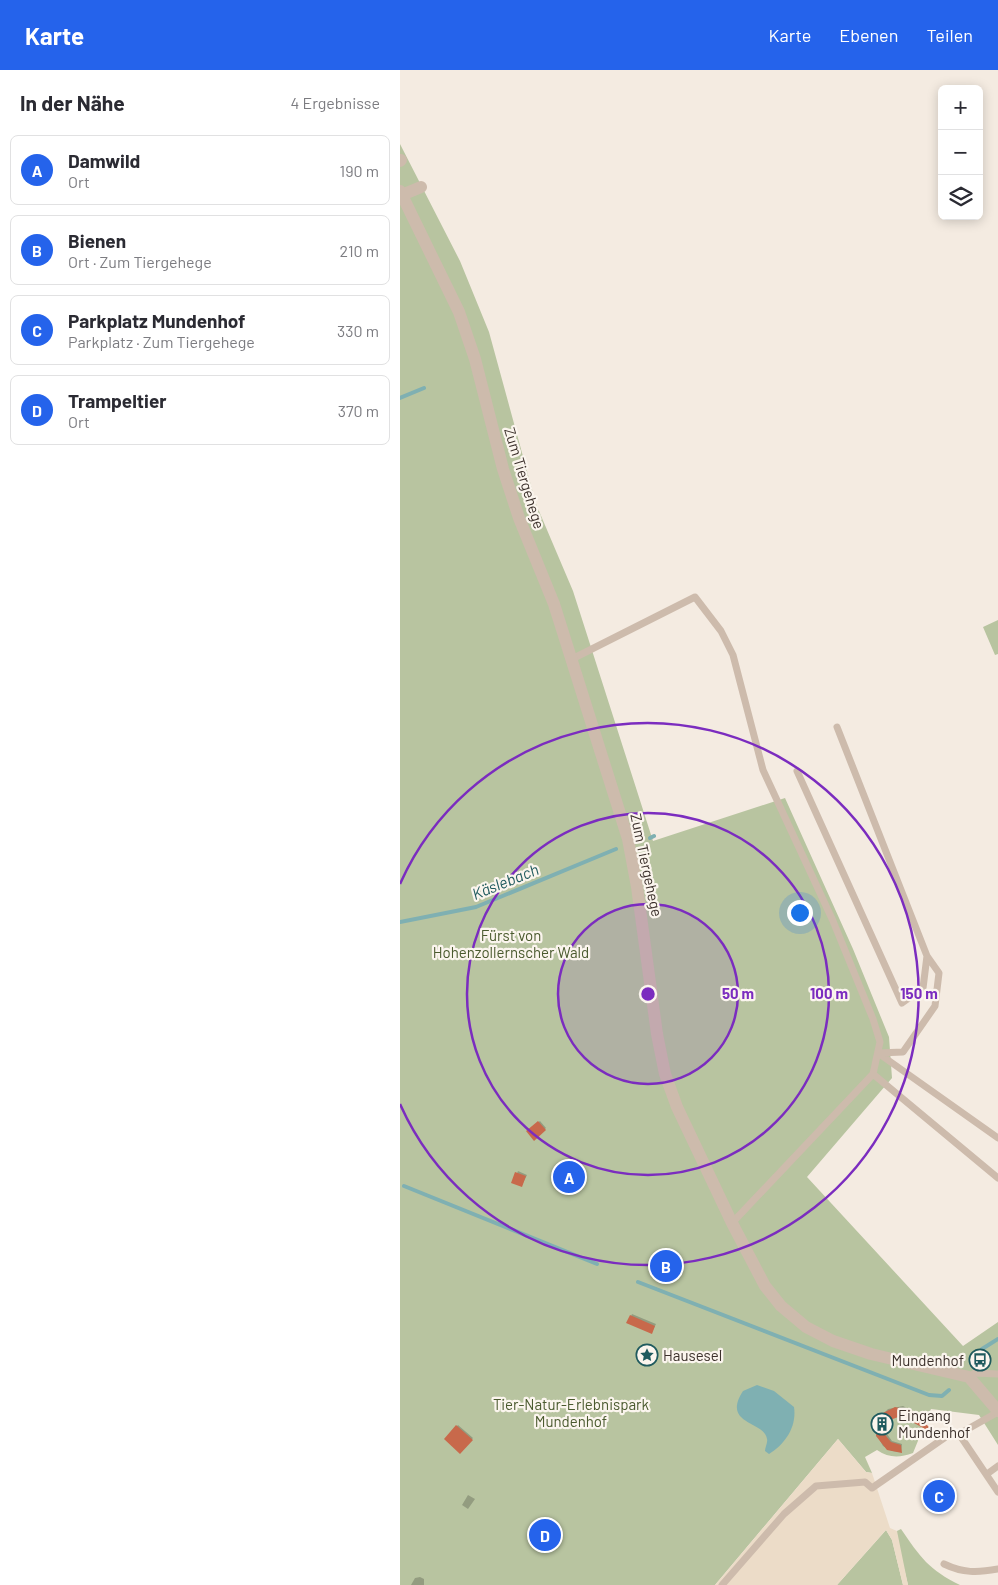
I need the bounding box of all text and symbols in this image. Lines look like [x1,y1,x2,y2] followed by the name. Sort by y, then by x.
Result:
[25,21,84,50] text: Karte
[768,24,811,46] text: Karte
[839,24,898,46] text: Ebenen
[926,24,973,46] text: Teilen
[938,85,983,220] map controls
[938,85,983,130] button: +
[20,90,125,115] text: In der Nähe
[290,93,380,112] text: 4 Ergebnisse
[938,130,983,175] button: −
[68,149,140,172] text: Damwild
[32,161,42,180] text: A
[340,161,379,180] text: 190 m
[68,172,90,191] text: Ort
[938,175,983,220] button: layers
[68,229,126,252] text: Bienen
[32,241,42,260] text: B
[340,241,379,260] text: 210 m
[68,252,212,271] text: Ort · Zum Tiergehege
[68,309,245,332] text: Parkplatz Mundenhof
[32,321,42,340] text: C
[337,321,379,340] text: 330 m
[68,332,255,351] text: Parkplatz · Zum Tiergehege
[68,389,167,412] text: Trampeltier
[32,401,42,420] text: D
[338,401,379,420] text: 370 m
[68,412,90,431] text: Ort
[501,425,549,531] street label: Zum Tiergehege
[627,812,667,918] street label: Zum Tiergehege
[469,859,541,903] water label: Käslebach
[787,900,813,926] your location
[433,926,589,961] park label: Fürst von Hohenzollernscher Wald
[722,984,754,1002] text: 50 m
[810,984,848,1002] text: 100 m
[900,984,938,1002] text: 150 m
[639,985,657,1003] centre of rings
[553,1158,585,1196] pin: A
[650,1247,682,1285] pin: B
[635,1343,659,1367] place icon: Hausesel
[663,1346,722,1364] place label: Hausesel
[968,1348,992,1372] bus stop icon: Mundenhof
[892,1351,964,1369] place label: Mundenhof
[493,1395,650,1430] park label: Tier-Natur-Erlebnispark Mundenhof
[898,1406,970,1441] place label: Eingang Mundenhof
[870,1412,894,1436] building icon: Eingang Mundenhof
[923,1477,955,1515] pin: C
[529,1516,561,1554] pin: D

